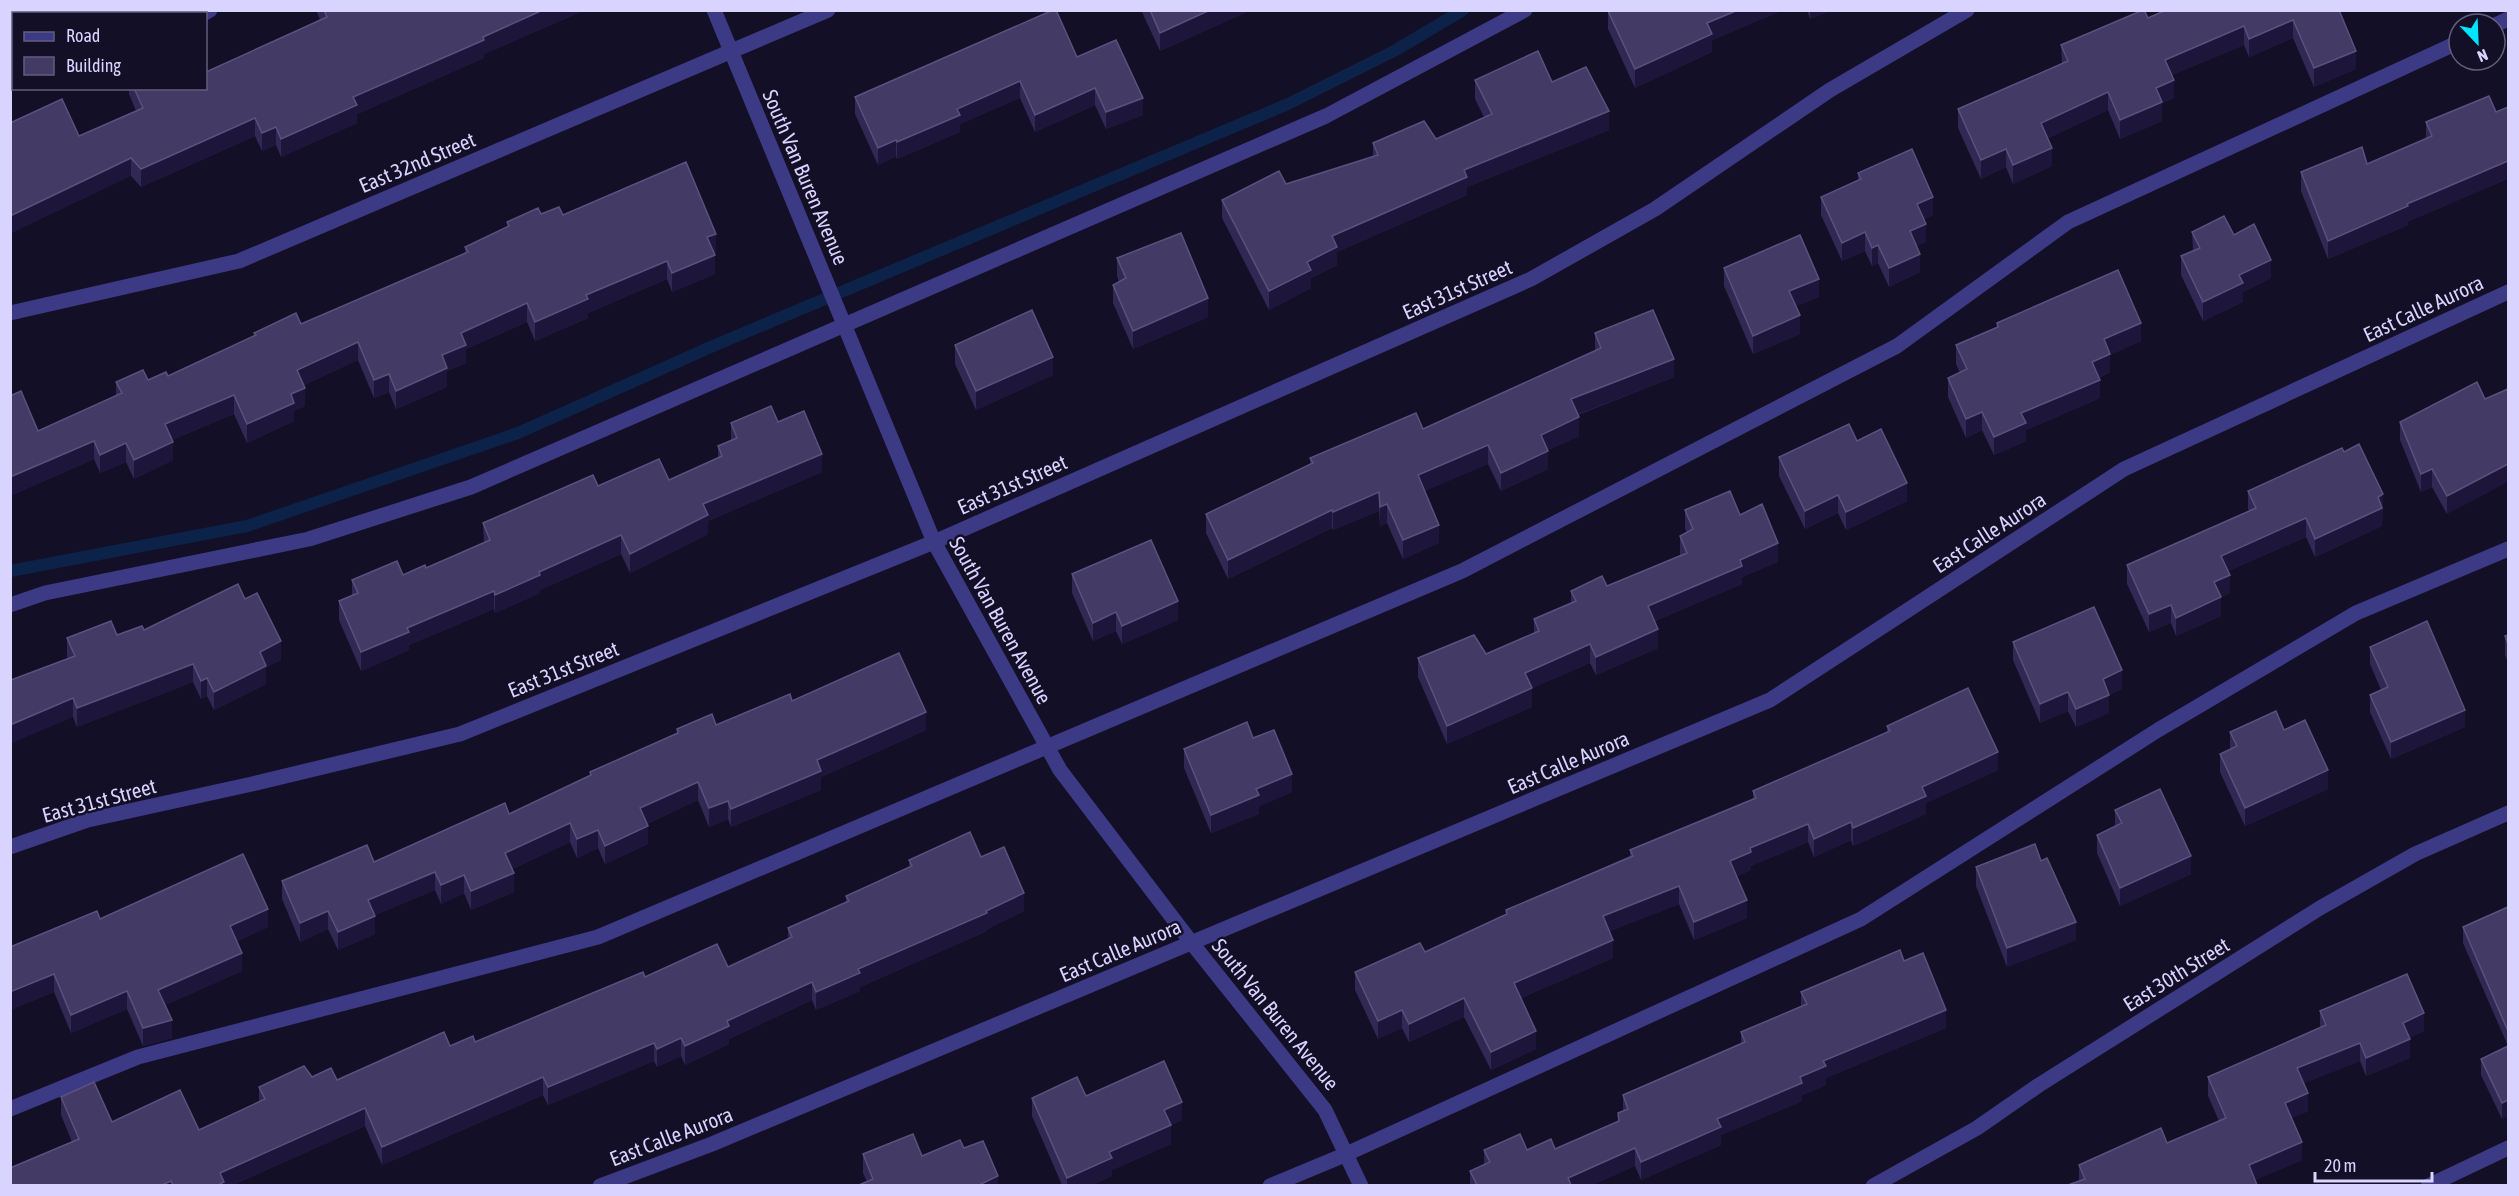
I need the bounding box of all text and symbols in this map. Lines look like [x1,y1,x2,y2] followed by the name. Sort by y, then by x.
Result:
[12,12,207,90] legend
[2447,12,2507,72] north arrow
[66,25,100,46] text: Road
[2475,46,2491,66] text: N
[66,55,121,76] text: Building
[758,86,854,268] street label: South Van Buren Avenue
[355,127,479,197] street label: East 32nd Street
[1399,254,1515,324] street label: East 31st Street
[2359,270,2487,346] street label: East Calle Aurora
[954,449,1070,519] street label: East 31st Street
[1928,487,2050,577] street label: East Calle Aurora
[945,532,1057,708] street label: South Van Buren Avenue
[504,636,622,702] street label: East 31st Street
[1504,726,1632,798] street label: East Calle Aurora
[39,773,159,827] street label: East 31st Street
[1056,914,1184,986] street label: East Calle Aurora
[2119,932,2233,1016] street label: East 30th Street
[1208,934,1344,1094] street label: South Van Buren Avenue
[606,1102,736,1170] street label: East Calle Aurora
[2315,1145,2432,1183] scale bar
[2324,1155,2356,1176] text: 20 m

